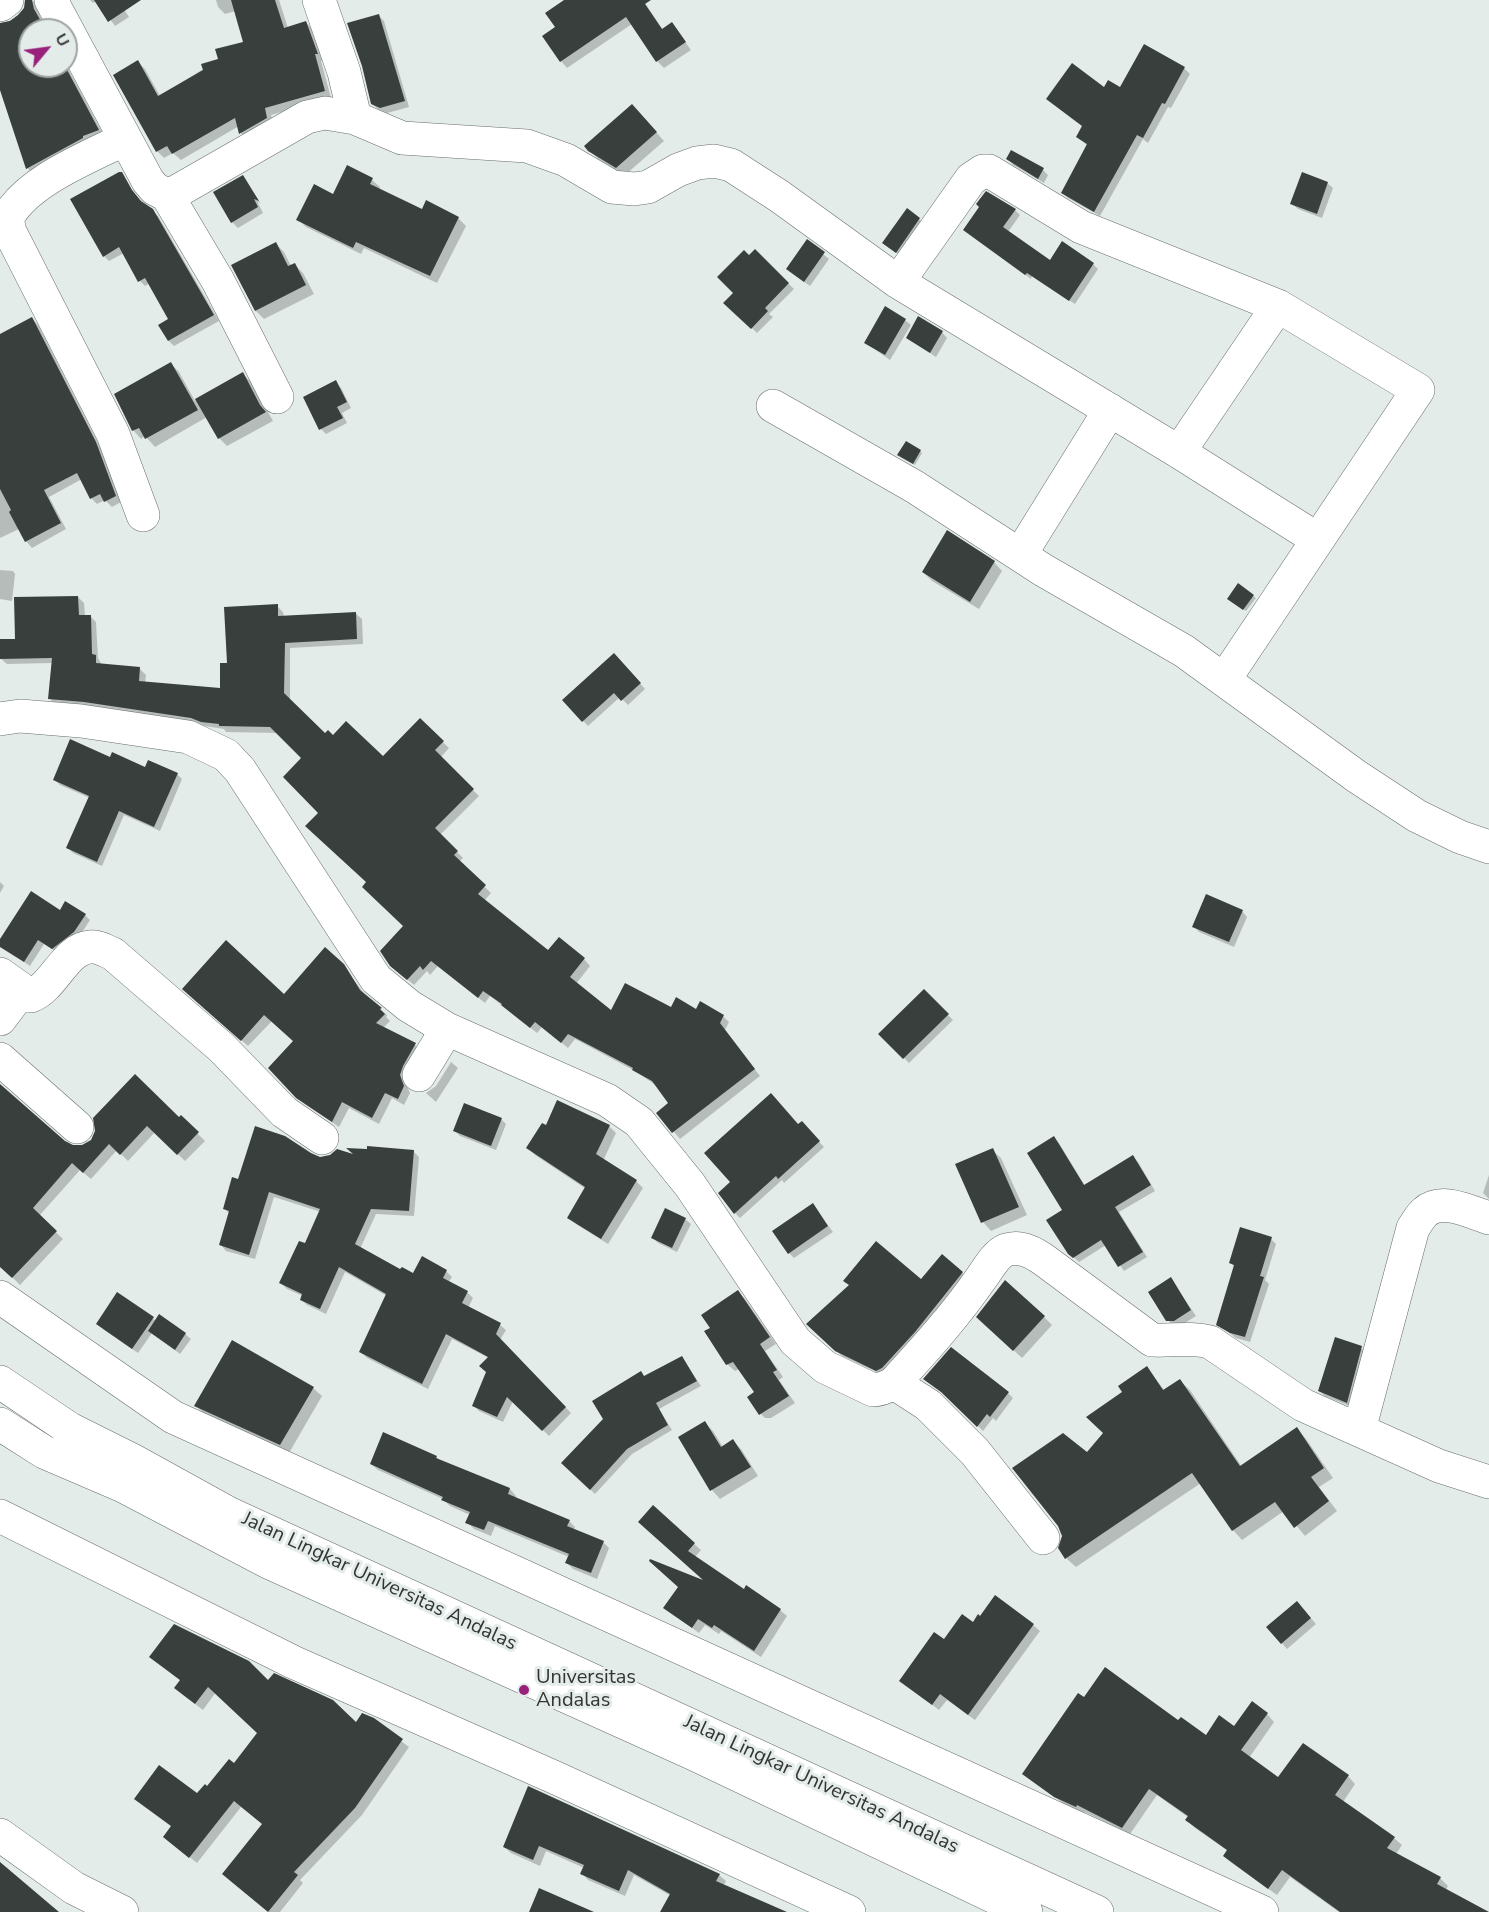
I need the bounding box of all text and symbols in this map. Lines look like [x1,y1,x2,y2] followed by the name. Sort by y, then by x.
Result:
[18,18,78,78] north arrow
[50,30,74,51] text: U
[238,1508,520,1656] street label: Jalan Lingkar Universitas Andalas
[536,1666,636,1713] place label: Universitas Andalas
[517,1683,531,1697] marker: Universitas Andalas
[680,1711,962,1859] street label: Jalan Lingkar Universitas Andalas

